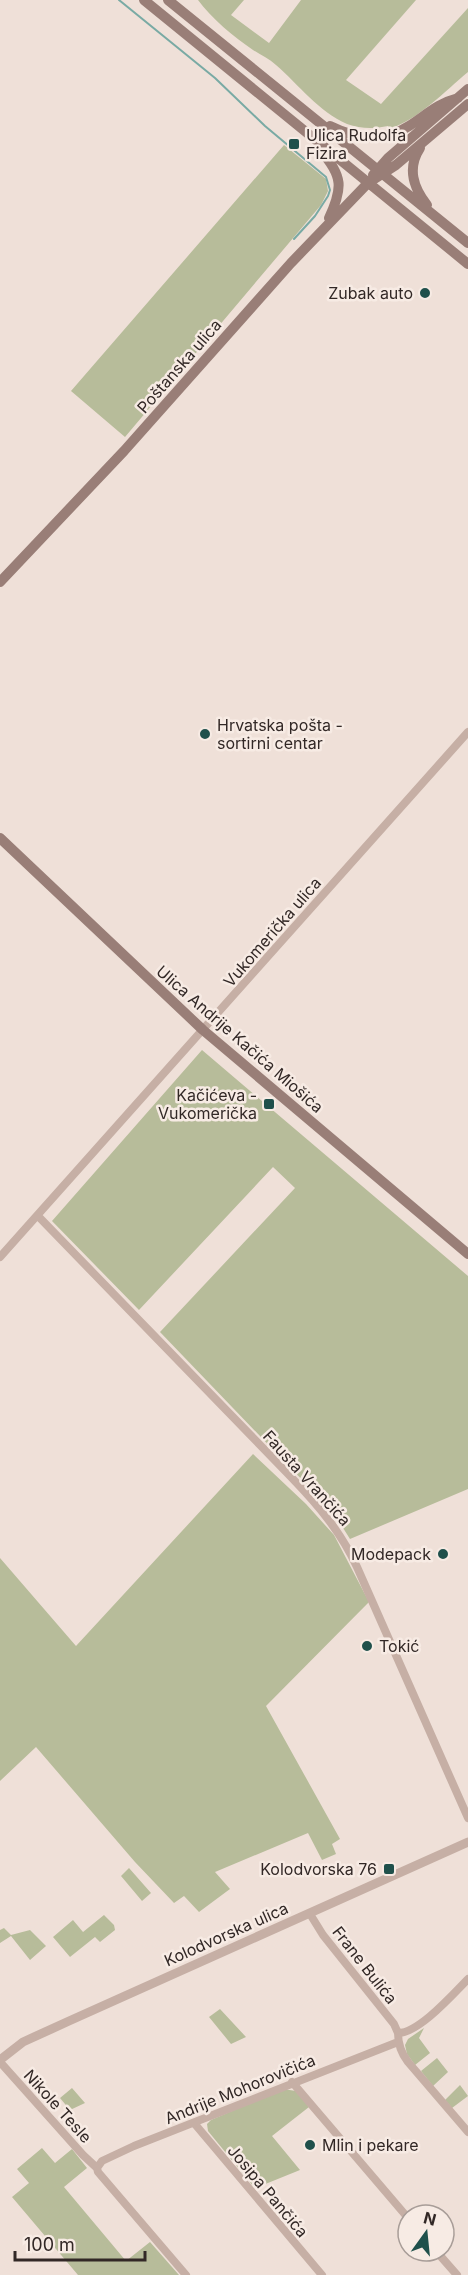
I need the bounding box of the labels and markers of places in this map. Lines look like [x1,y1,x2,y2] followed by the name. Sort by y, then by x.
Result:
[306,125,406,163] place label: Ulica Rudolfa Fizira
[287,137,301,151] marker: Ulica Rudolfa Fizira
[328,283,413,303] place label: Zubak auto
[418,286,432,300] marker: Zubak auto
[217,715,343,753] place label: Hrvatska pošta - sortirni centar
[198,727,212,741] marker: Hrvatska pošta - sortirni centar
[158,1085,257,1123] place label: Kačićeva - Vukomerička
[262,1097,276,1111] marker: Kačićeva - Vukomerička
[351,1544,431,1564] place label: Modepack
[436,1547,450,1561] marker: Modepack
[379,1636,419,1656] place label: Tokić
[360,1639,374,1653] marker: Tokić
[260,1859,377,1879] place label: Kolodvorska 76
[382,1862,396,1876] marker: Kolodvorska 76
[322,2135,419,2155] place label: Mlin i pekare
[303,2138,317,2152] marker: Mlin i pekare

